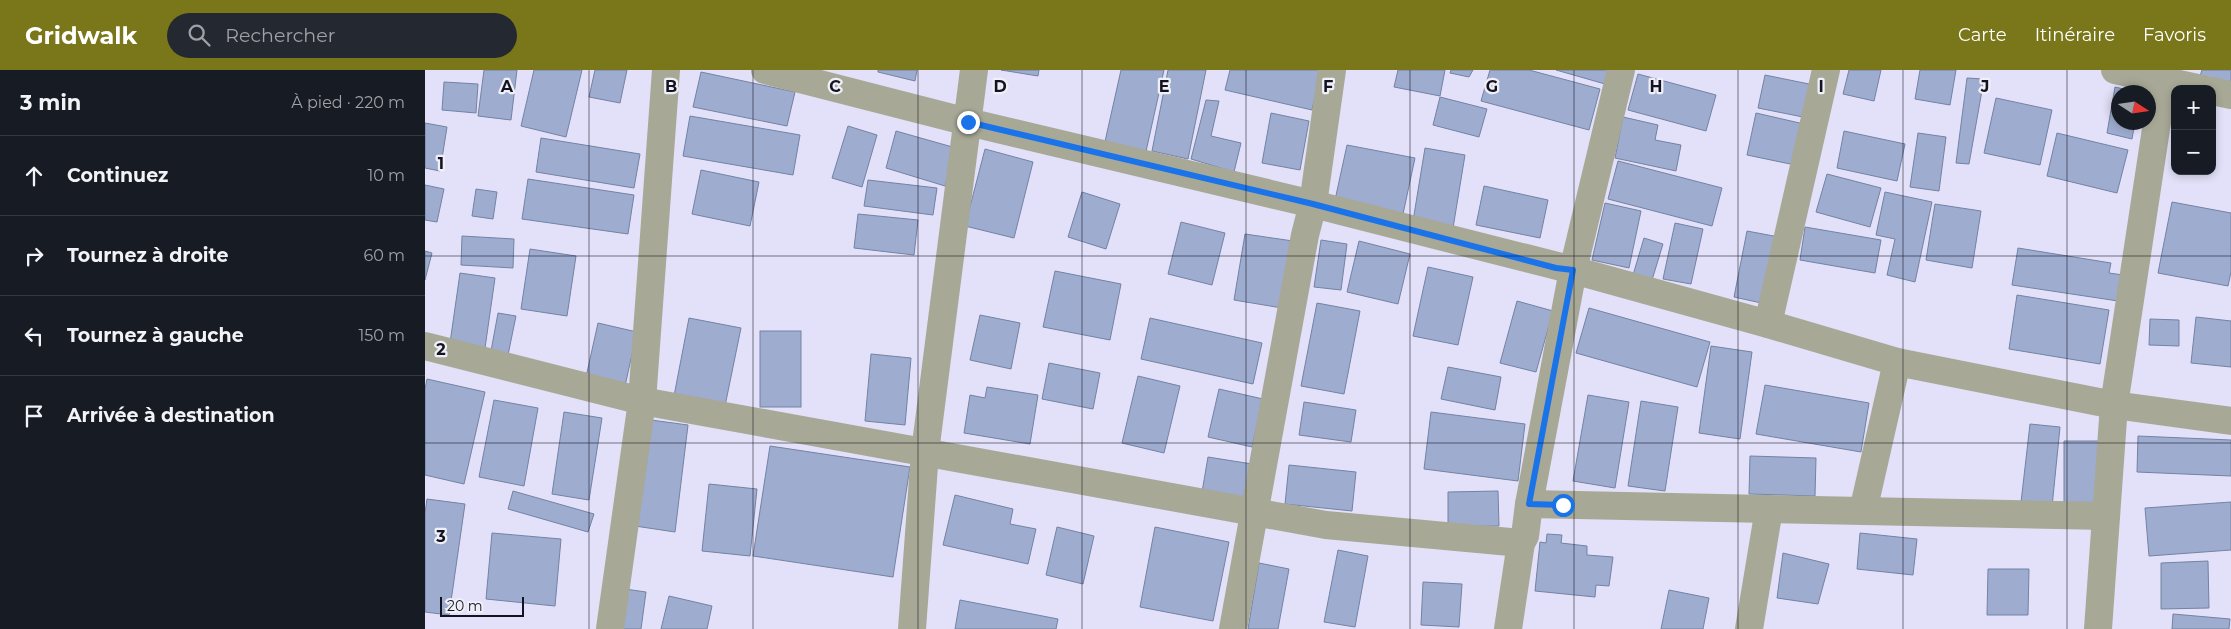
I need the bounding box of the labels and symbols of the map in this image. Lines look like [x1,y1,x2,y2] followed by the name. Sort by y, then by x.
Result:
[500,77,514,96] text: A
[665,77,677,96] text: B
[829,77,841,96] text: C
[993,77,1007,96] text: D
[1159,77,1169,96] text: E
[1323,77,1333,96] text: F
[1486,77,1498,96] text: G
[1650,77,1662,96] text: H
[1818,77,1824,96] text: I
[1980,77,1989,96] text: J
[2111,85,2156,130] north arrow
[957,111,980,134] route end
[438,154,444,173] text: 1
[436,340,446,359] text: 2
[1552,494,1575,517] route start
[435,527,446,546] text: 3
[440,594,524,617] scale bar

